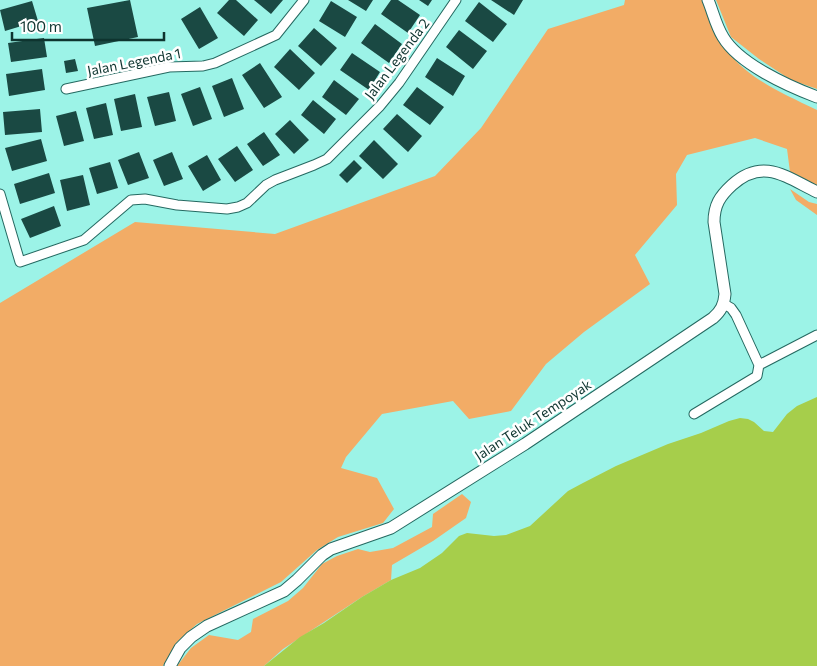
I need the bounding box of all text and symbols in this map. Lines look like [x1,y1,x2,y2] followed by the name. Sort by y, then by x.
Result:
[12,10,165,42] scale bar
[361,15,433,103] street label: Jalan Legenda 2
[20,17,62,35] text: 100 m
[86,44,182,79] street label: Jalan Legenda 1
[471,375,595,464] street label: Jalan Teluk Tempoyak

